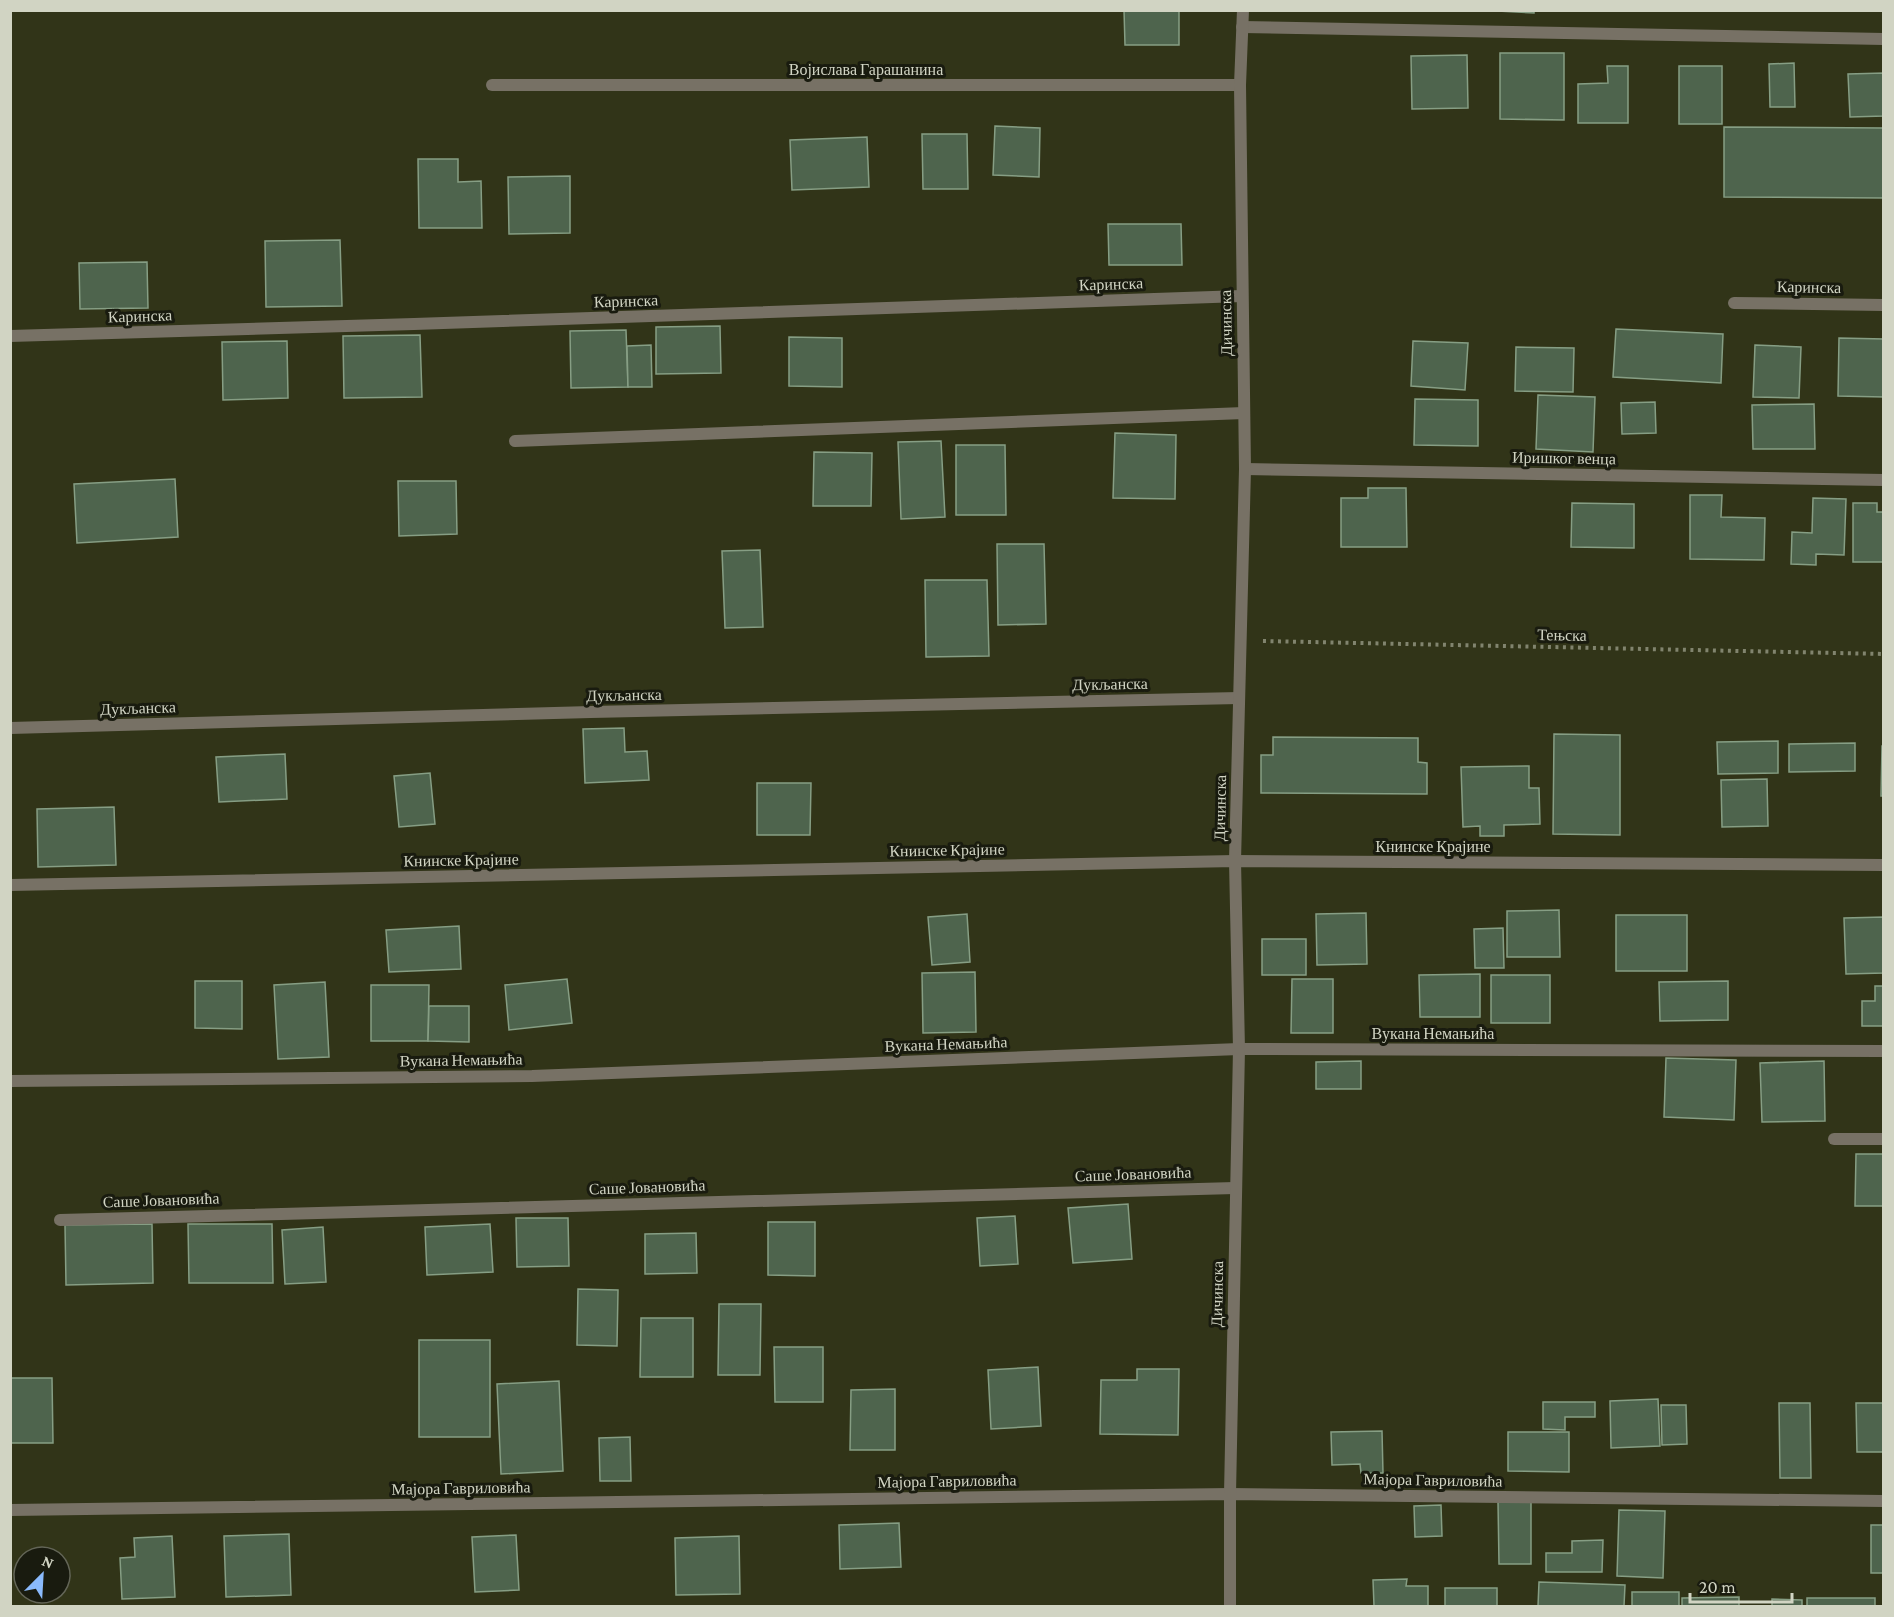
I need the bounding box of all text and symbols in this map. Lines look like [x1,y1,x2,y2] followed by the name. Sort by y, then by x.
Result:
[789,61,943,79] street label: Војислава Гарашанина
[1079,274,1144,295] street label: Каринска
[1777,278,1841,297] street label: Каринска
[1217,290,1236,356] street label: Дичинска
[594,291,659,312] street label: Каринска
[108,306,173,327] street label: Каринска
[1512,449,1616,468] street label: Иришког венца
[1537,626,1587,644] street label: Тењска
[1072,675,1148,694] street label: Дукљанска
[586,686,662,705] street label: Дукљанска
[100,698,176,719] street label: Дукљанска
[1211,775,1230,841] street label: Дичинска
[1375,838,1491,856] street label: Книнске Крајине
[889,840,1005,861] street label: Книнске Крајине
[403,850,519,871] street label: Книнске Крајине
[1372,1025,1494,1043] street label: Вукана Немањића
[884,1033,1008,1056] street label: Вукана Немањића
[399,1050,523,1071] street label: Вукана Немањића
[1074,1163,1192,1185] street label: Саше Јовановића
[588,1176,706,1198] street label: Саше Јовановића
[102,1189,220,1211] street label: Саше Јовановића
[1208,1261,1227,1327] street label: Дичинска
[1363,1470,1503,1491] street label: Мајора Гавриловића
[877,1471,1017,1492] street label: Мајора Гавриловића
[391,1478,531,1499] street label: Мајора Гавриловића
[12,1545,72,1605] north arrow
[39,1552,56,1572] text: N
[1690,1566,1792,1604] scale bar
[1699,1577,1736,1597] text: 20 m

